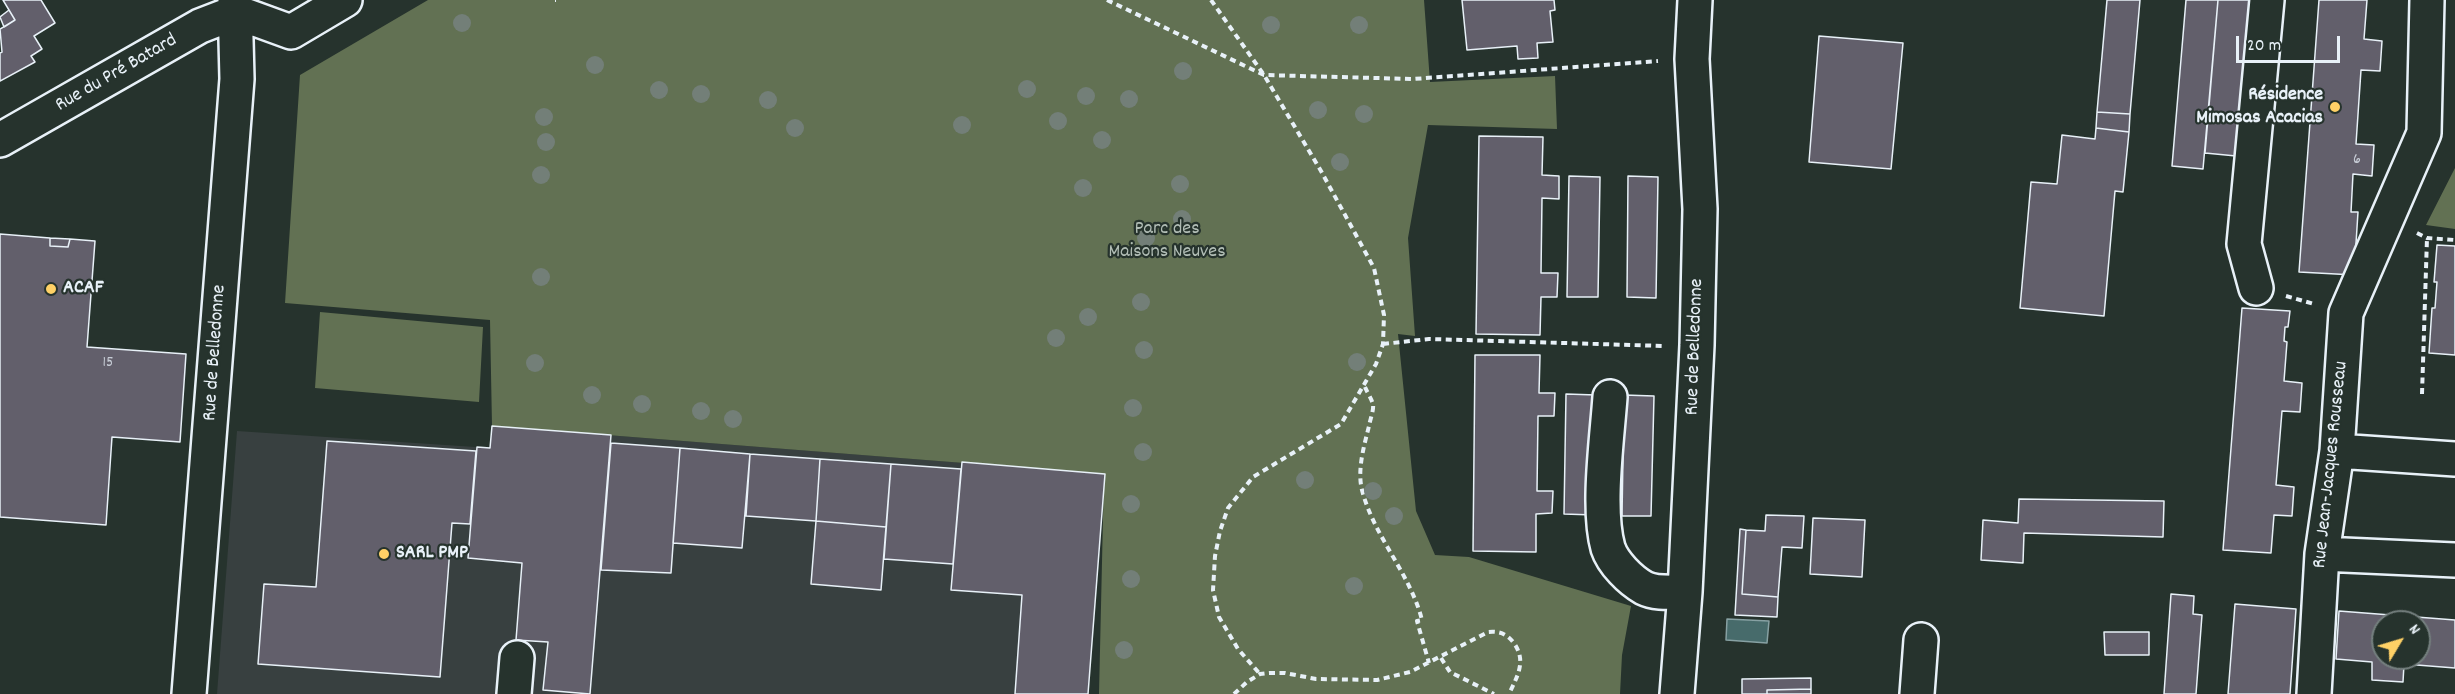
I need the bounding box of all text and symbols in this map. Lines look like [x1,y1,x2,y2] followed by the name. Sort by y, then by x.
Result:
[2239,24,2342,62] scale bar
[52,29,182,119] street label: Rue du Pré Batard
[2247,34,2281,59] text: 20 m
[2196,84,2323,131] place label: Résidence Mimosas Acacias
[2328,100,2342,114] marker: Résidence Mimosas Acacias
[2353,151,2361,171] house number: 6
[1108,218,1226,265] park label: Parc des Maisons Neuves
[63,277,104,301] place label: ACAF
[1682,278,1710,416] street label: Rue de Belledonne
[44,282,58,296] marker: ACAF
[199,284,233,422] street label: Rue de Belledonne
[103,354,113,374] house number: 15
[2309,360,2355,570] street label: Rue Jean-Jacques Rousseau
[396,542,468,566] place label: SARL PMP
[377,547,391,561] marker: SARL PMP
[2371,610,2431,670] north arrow
[2403,620,2425,640] text: N

